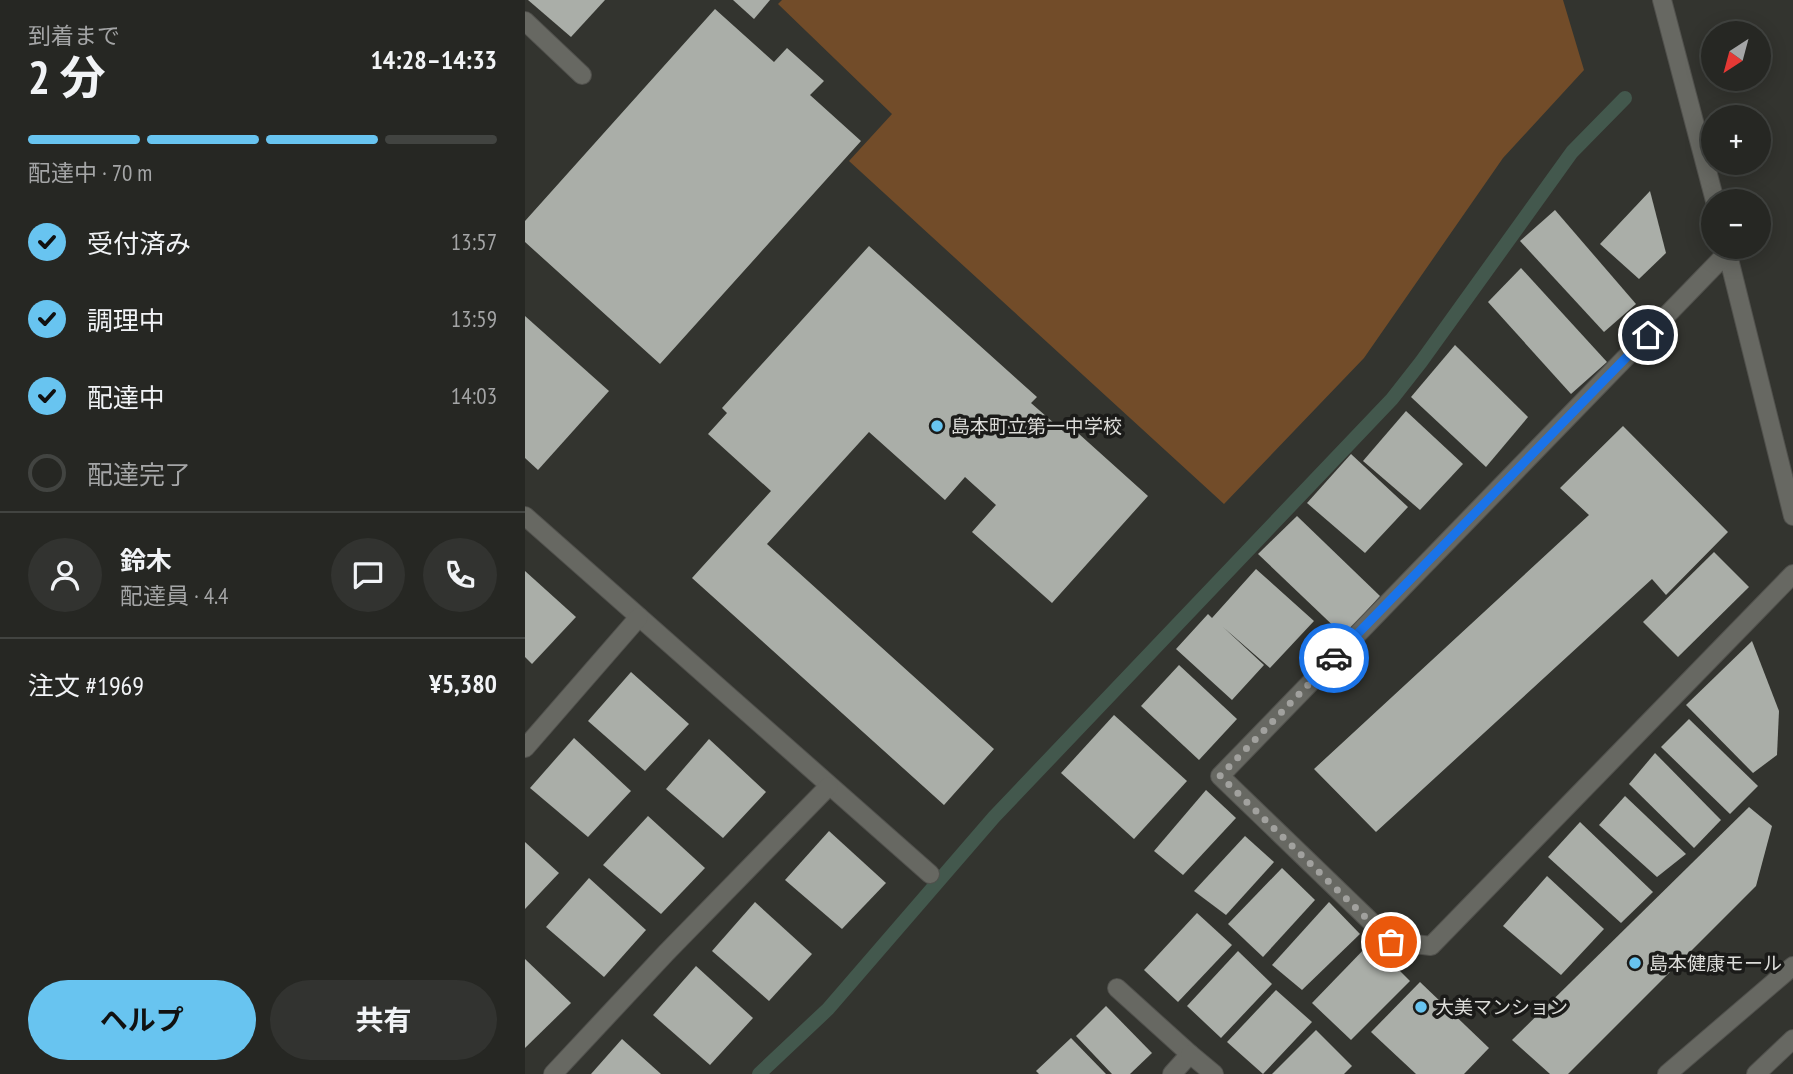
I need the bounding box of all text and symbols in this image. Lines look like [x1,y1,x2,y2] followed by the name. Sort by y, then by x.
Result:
[28,21,120,50] text: 到着まで
[1701,21,1771,91] north arrow
[1701,21,1771,259] map controls
[370,43,497,76] text: 14:28–14:33
[28,47,105,107] text: 2 分
[1701,105,1771,175] button: +
[28,158,152,187] text: 配達中 · 70 m
[1701,189,1771,259] button: −
[28,223,66,261] icon: check
[87,227,191,260] text: 受付済み
[451,227,497,256] text: 13:57
[28,300,66,338] icon: check
[87,304,165,337] text: 調理中
[451,304,497,333] text: 13:59
[1618,305,1678,365] pin
[1629,316,1667,354] icon: home
[28,377,66,415] icon: check
[87,381,165,414] text: 配達中
[451,381,497,410] text: 14:03
[951,414,1122,438] place label: 島本町立第一中学校
[929,418,945,434] marker: 島本町立第一中学校
[87,458,191,491] text: 配達完了
[28,538,102,612] button: person
[331,538,405,612] button: chat
[423,538,497,612] button: phone
[120,544,172,577] text: 鈴木
[120,581,228,610] text: 配達員 · 4.4
[1299,623,1369,693] courier
[1315,639,1353,677] icon: car
[429,667,497,700] text: ¥5,380
[28,669,144,702] text: 注文 #1969
[1361,912,1421,972] pin
[1372,923,1410,961] icon: bag
[1649,951,1782,975] place label: 島本健康モール
[1627,955,1643,971] marker: 島本健康モール
[28,980,256,1060] button: ヘルプ
[270,980,497,1060] button: 共有
[1435,995,1568,1019] place label: 大美マンション
[1413,999,1429,1015] marker: 大美マンション

